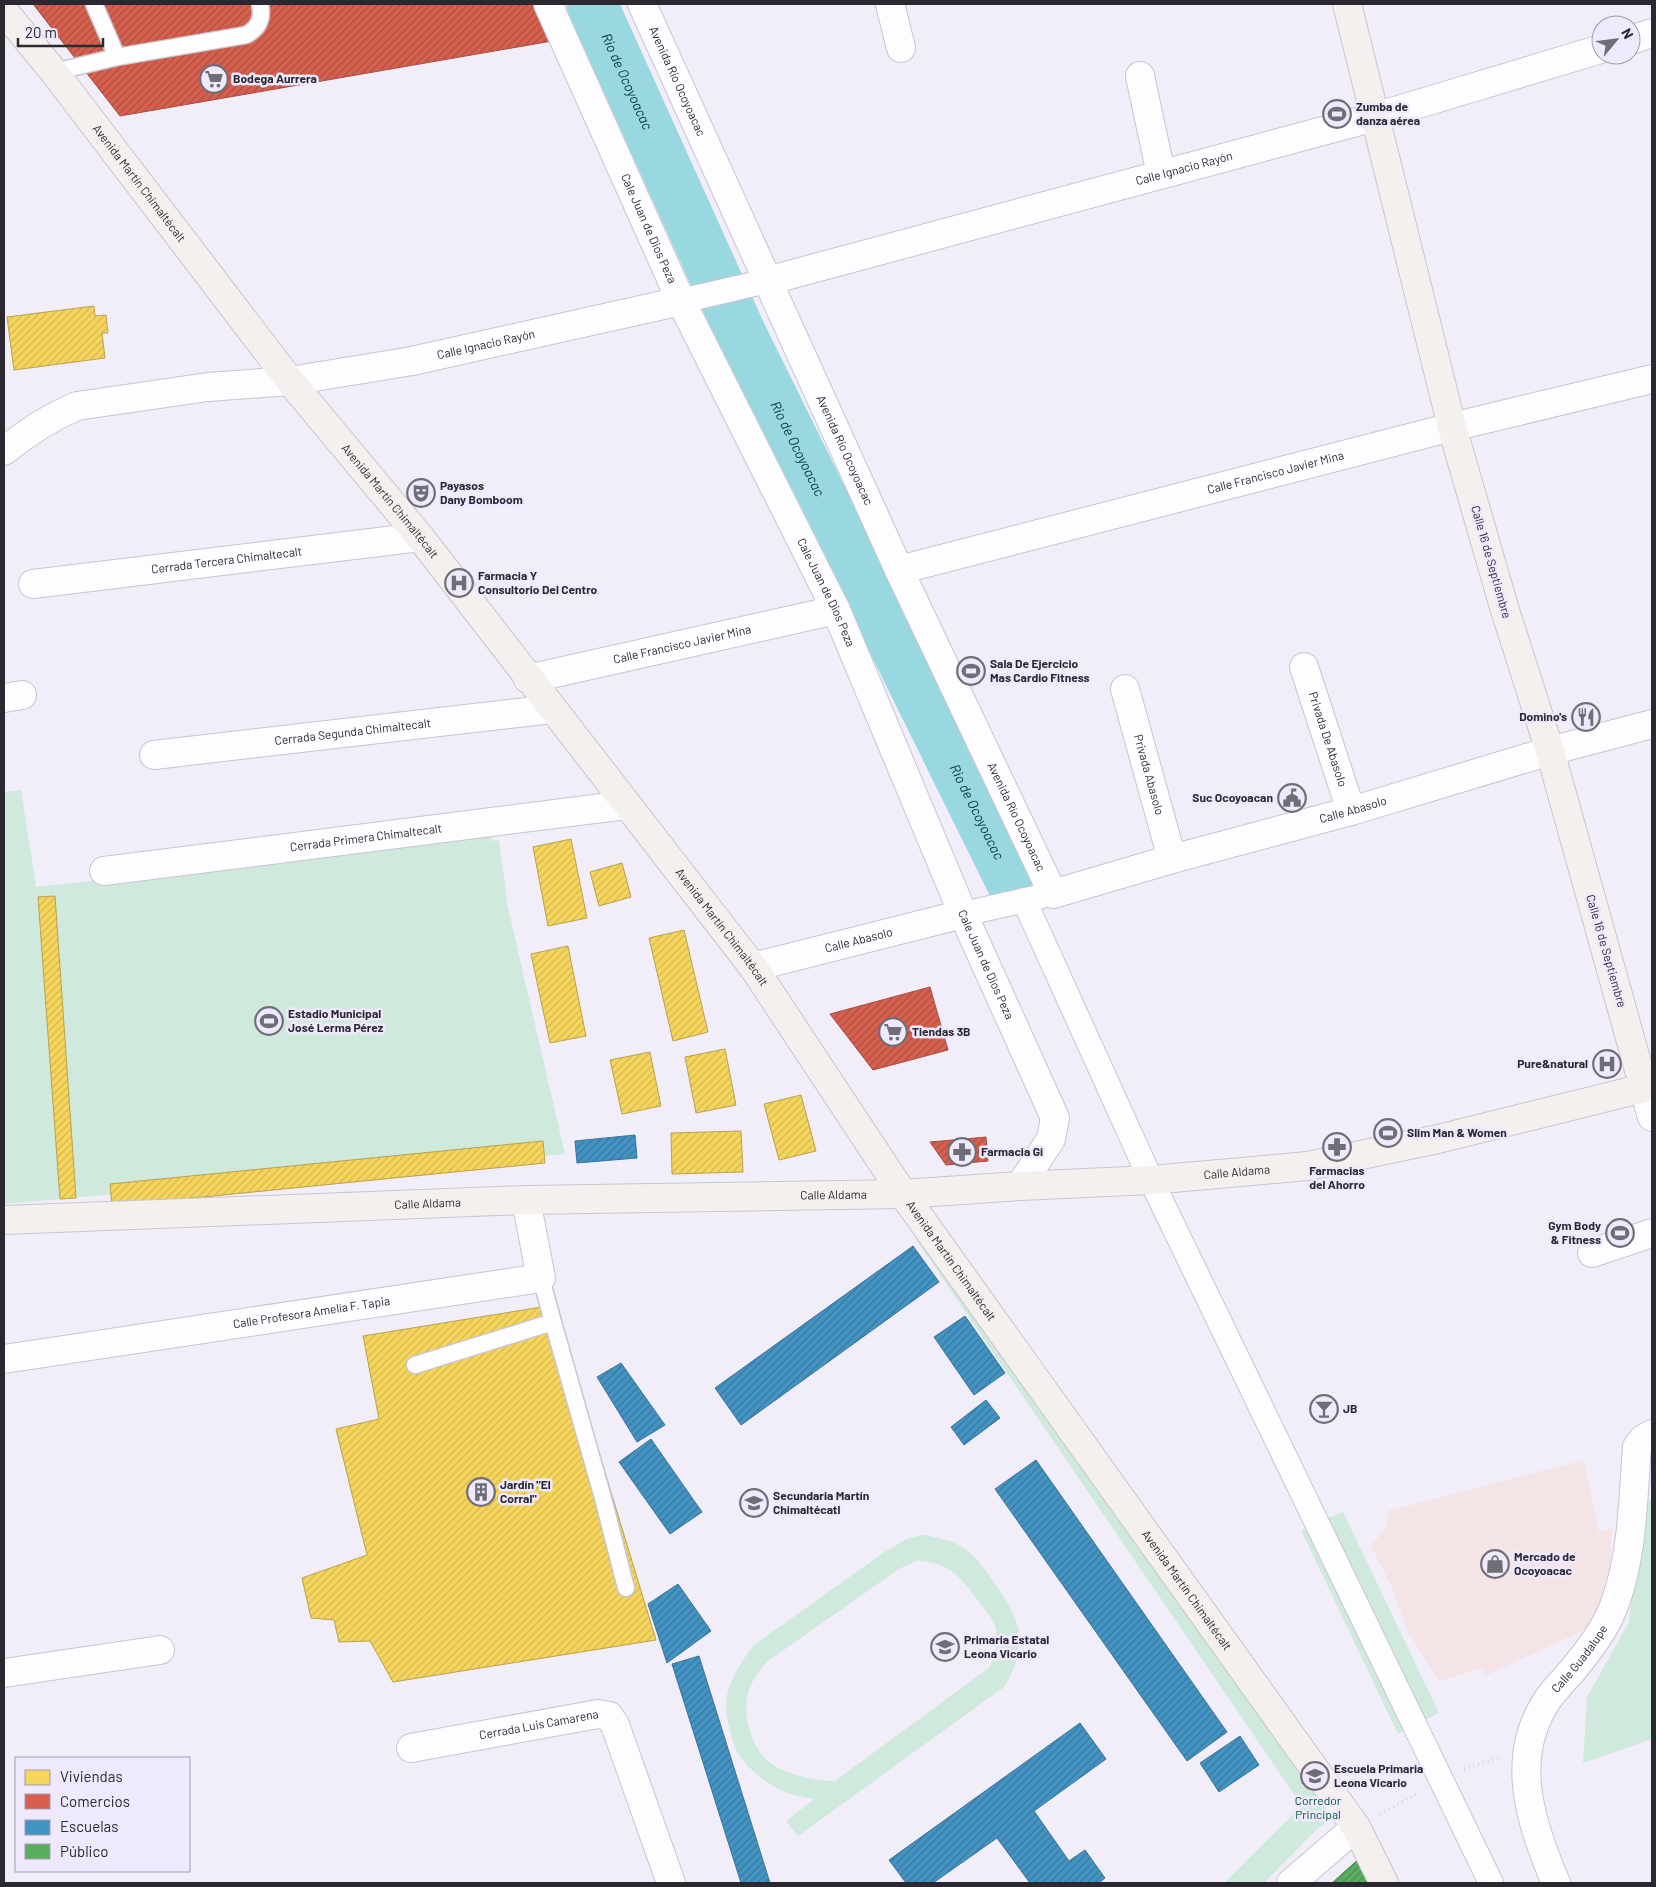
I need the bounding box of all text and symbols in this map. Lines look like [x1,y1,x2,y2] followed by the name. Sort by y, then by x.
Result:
[18,15,102,47] scale bar
[1591,15,1641,65] north arrow
[25,23,57,41] text: 20 m
[647,24,709,138] street label: Avenida Río Ocoyoacac
[1618,25,1637,42] text: N
[598,30,657,132] water label: Rio de Ocoyoacac
[199,64,229,94] supermarket icon: Bodega Aurrera
[233,71,317,85] place label: Bodega Aurrera
[1322,99,1352,129] sports icon: Zumba de danza aérea
[1356,99,1420,127] place label: Zumba de danza aérea
[90,121,189,244] street label: Avenida Martín Chimaltécalt
[1134,148,1234,187] street label: Calle Ignacio Rayón
[619,171,680,285] street label: Cale Juan de Dios Peza
[436,326,536,361] street label: Calle Ignacio Rayón
[815,393,876,507] street label: Avenida Río Ocoyoacac
[767,398,829,499] water label: Rio de Ocoyoacac
[339,440,442,561] street label: Avenida Martín Chimaltécalt
[1205,447,1345,496] street label: Calle Francisco Javier Mina
[406,478,436,508] theatre icon: Payasos Dany Bomboom
[440,478,523,506] place label: Payasos Dany Bomboom
[1469,504,1515,620] street label: Calle 16 de Septiembre
[795,535,859,649] street label: Cale Juan de Dios Peza
[150,543,303,576] street label: Cerrada Tercera Chimaltecalt
[444,568,474,598] hospital icon: Farmacia Y Consultorio Del Centro
[478,568,598,596] place label: Farmacia Y Consultorio Del Centro
[612,621,752,666] street label: Calle Francisco Javier Mina
[956,656,986,686] sports icon: Sala De Ejercicio Mas Cardio Fitness
[990,656,1090,684] place label: Sala De Ejercicio Mas Cardio Fitness
[1306,690,1351,788] street label: Privada De Abasolo
[1571,702,1601,732] restaurant icon: Domino's
[1519,709,1567,723] place label: Domino's
[274,715,431,747] street label: Cerrada Segunda Chimaltecalt
[1132,733,1167,816] street label: Privada Abasolo
[985,760,1049,873] street label: Avenida Río Ocoyoacac
[947,761,1008,862] water label: Rio de Ocoyoacac
[1277,783,1307,813] public building icon: Suc Ocoyoacan
[1192,790,1273,804] place label: Suc Ocoyoacan
[1318,793,1388,825] street label: Calle Abasolo
[289,820,443,853] street label: Cerrada Primera Chimaltecalt
[673,865,772,988] street label: Avenida Martín Chimaltécalt
[1584,893,1630,1009] street label: Calle 16 de Septiembre
[956,907,1017,1021] street label: Cale Juan de Dios Peza
[823,924,894,955] street label: Calle Abasolo
[254,1006,284,1036] sports icon: Estadio Municipal José Lerma Pérez
[288,1006,384,1034] place label: Estadio Municipal José Lerma Pérez
[878,1017,908,1047] supermarket icon: Tiendas 3B
[912,1024,971,1038] place label: Tiendas 3B
[1592,1049,1622,1079] hospital icon: Pure&natural
[1517,1056,1588,1070] place label: Pure&natural
[1373,1118,1403,1148] sports icon: Slim Man & Women
[1407,1125,1507,1139] place label: Slim Man & Women
[1322,1132,1352,1162] pharmacy icon: Farmacias del Ahorro
[947,1137,977,1167] pharmacy icon: Farmacia Gi
[981,1144,1043,1158] place label: Farmacia Gi
[1203,1161,1270,1181] street label: Calle Aldama
[1309,1163,1365,1191] place label: Farmacias del Ahorro
[800,1187,867,1202] street label: Calle Aldama
[394,1194,461,1211] street label: Calle Aldama
[904,1198,999,1323] street label: Avenida Martín Chimaltécalt
[1548,1218,1601,1246] place label: Gym Body & Fitness
[1605,1218,1635,1248] sports icon: Gym Body & Fitness
[232,1293,391,1330] street label: Calle Profesora Amelía F. Tapia
[1309,1394,1339,1424] bar icon: JB
[1343,1401,1357,1415] place label: JB
[466,1477,496,1507] building icon: Jardín "El Corral"
[500,1477,551,1505] place label: Jardín "El Corral"
[739,1488,769,1518] school or university icon: Secundaria Martín Chimaltécatl
[773,1488,869,1516] place label: Secundaria Martín Chimaltécatl
[1140,1527,1235,1652] street label: Avenida Martín Chimaltécalt
[1480,1549,1510,1579] shop icon: Mercado de Ocoyoacac
[1514,1549,1576,1577] place label: Mercado de Ocoyoacac
[1548,1622,1610,1695] street label: Calle Guadalupe
[930,1632,960,1662] school or university icon: Primaria Estatal Leona Vicario
[964,1632,1049,1660] place label: Primaria Estatal Leona Vicario
[478,1706,599,1741] street label: Cerrada Luis Camarena
[15,1757,190,1872] legend
[1300,1761,1330,1791] school or university icon: Escuela Primaria Leona Vicario
[1334,1761,1423,1789] place label: Escuela Primaria Leona Vicario
[60,1767,123,1785] text: Viviendas
[60,1792,130,1810] text: Comercios
[1295,1793,1342,1821] park label: Corredor Principal
[60,1817,118,1835] text: Escuelas
[60,1842,108,1860] text: Público

